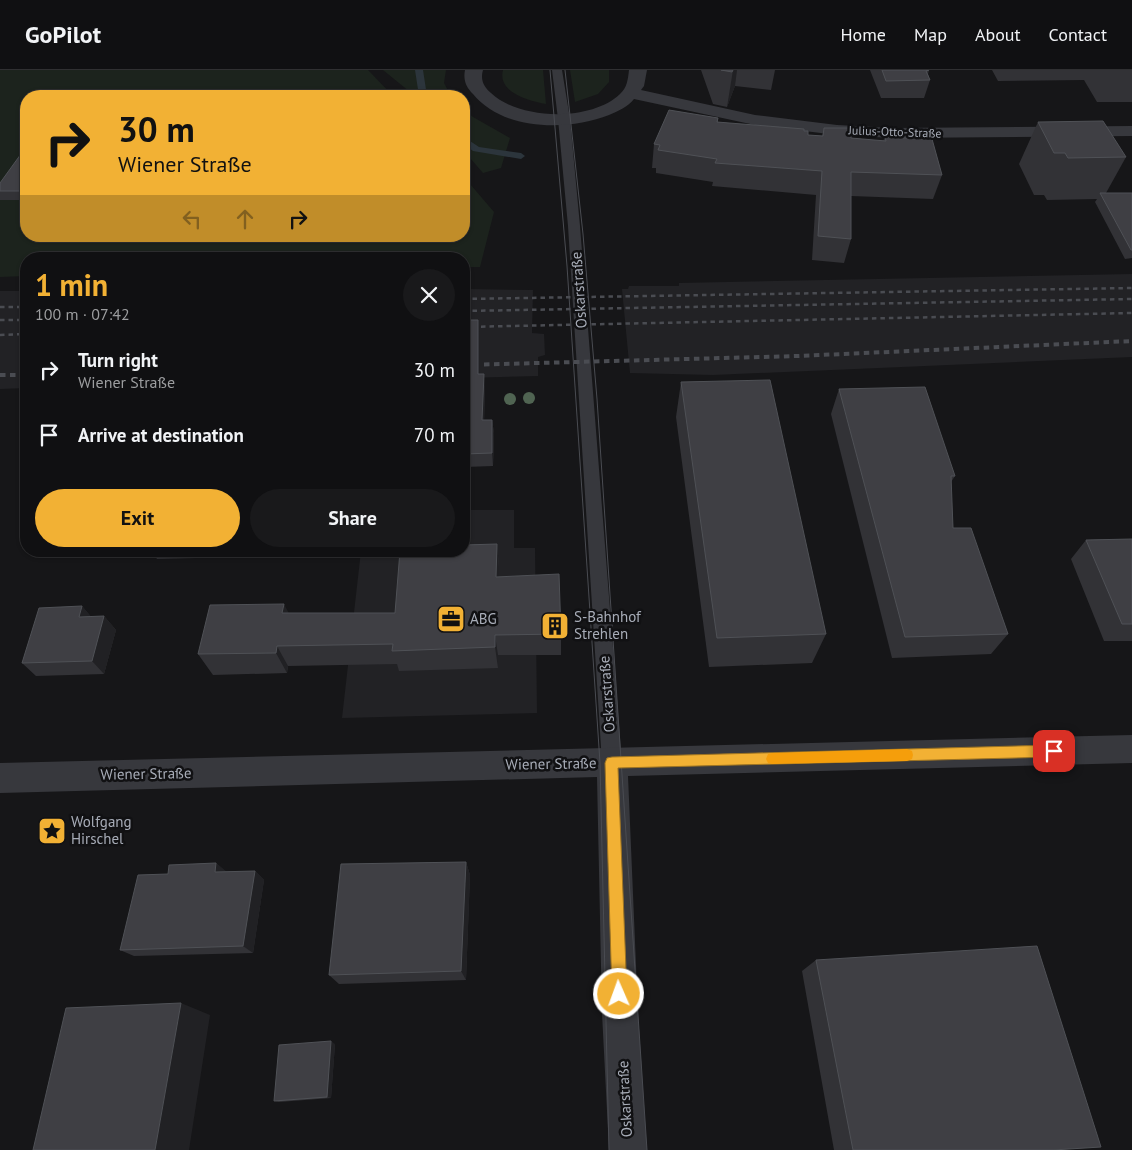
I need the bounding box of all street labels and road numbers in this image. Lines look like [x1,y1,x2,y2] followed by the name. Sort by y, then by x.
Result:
[847,122,942,141] street label: Julius-Otto-Straße
[566,251,591,329] street label: Oskarstraße
[594,655,619,733] street label: Oskarstraße
[505,753,597,774] street label: Wiener Straße
[100,763,192,784] street label: Wiener Straße
[613,1060,636,1138] street label: Oskarstraße

